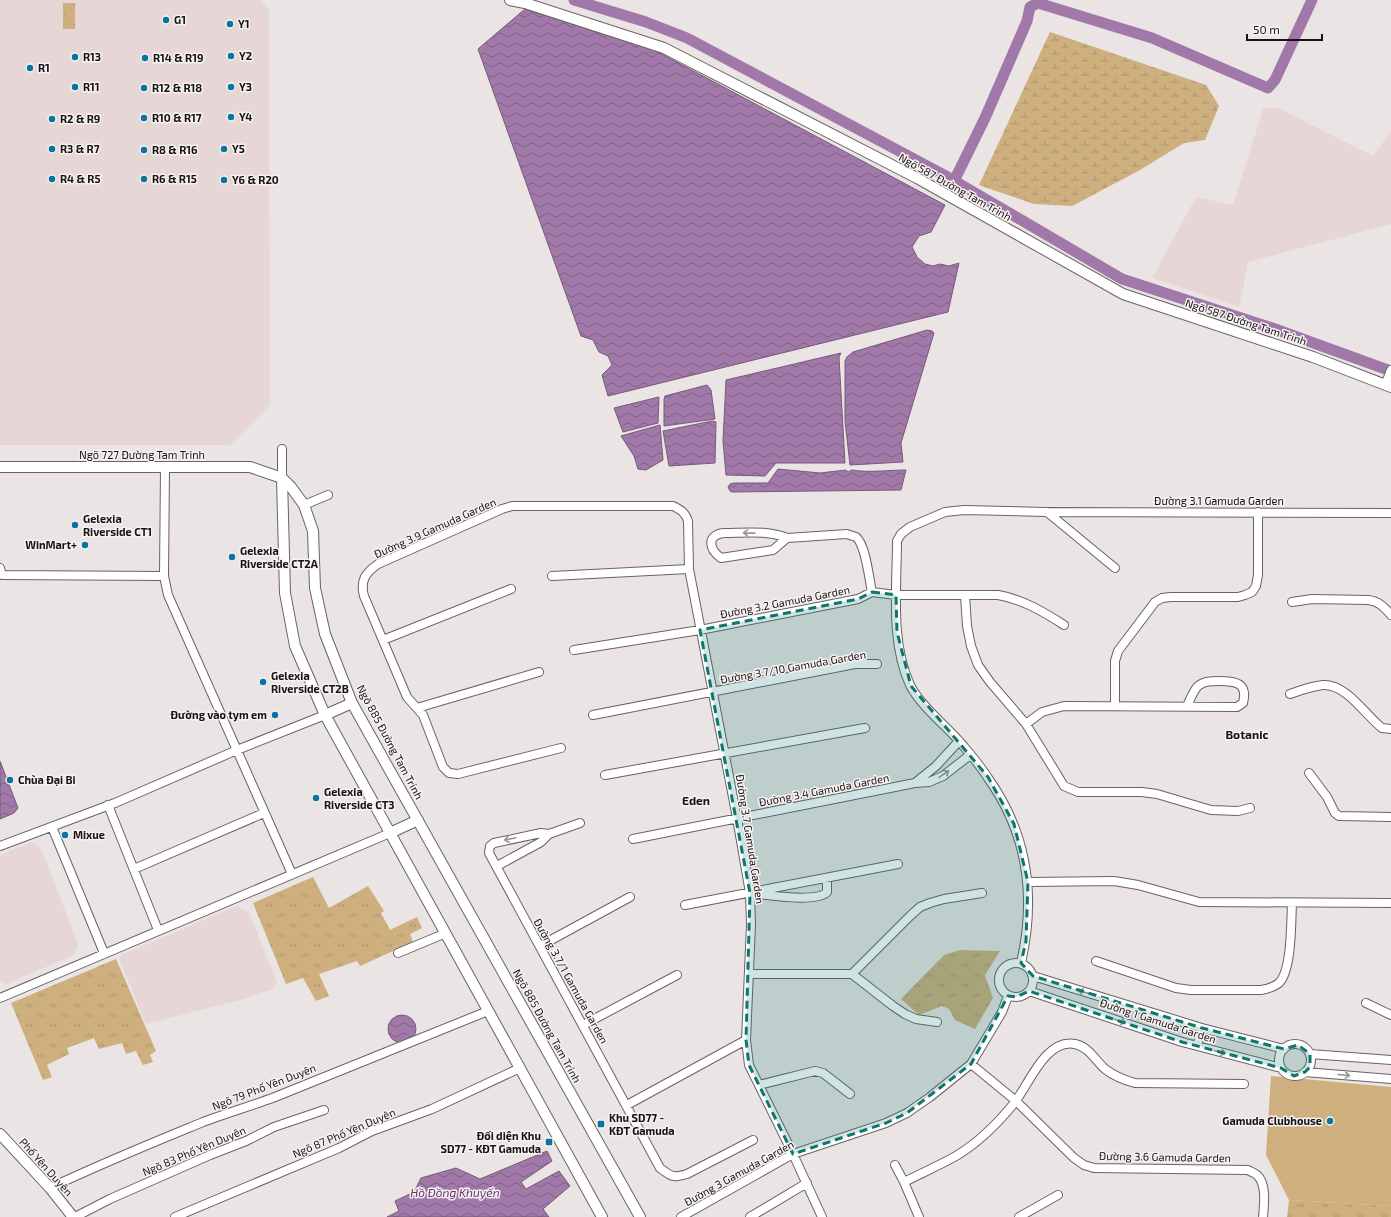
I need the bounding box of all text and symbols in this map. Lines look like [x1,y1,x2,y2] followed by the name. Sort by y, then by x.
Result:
[174,13,186,26] place label: G1
[161,15,171,25] marker: G1
[1247,16,1322,42] scale bar
[238,17,249,30] place label: Y1
[225,19,235,29] marker: Y1
[1253,22,1280,36] text: 50 m
[239,49,252,62] place label: Y2
[83,50,101,63] place label: R13
[153,51,203,64] place label: R14 & R19
[226,51,236,61] marker: Y2
[70,52,80,62] marker: R13
[140,53,150,63] marker: R14 & R19
[38,61,50,74] place label: R1
[25,63,35,73] marker: R1
[83,80,100,93] place label: R11
[239,80,252,93] place label: Y3
[152,81,202,94] place label: R12 & R18
[70,82,80,92] marker: R11
[226,82,236,92] marker: Y3
[139,83,149,93] marker: R12 & R18
[239,110,252,123] place label: Y4
[152,111,202,124] place label: R10 & R17
[60,112,100,125] place label: R2 & R9
[226,112,236,122] marker: Y4
[139,113,149,123] marker: R10 & R17
[47,114,57,124] marker: R2 & R9
[60,142,100,155] place label: R3 & R7
[232,142,245,155] place label: Y5
[152,143,198,156] place label: R8 & R16
[47,144,57,154] marker: R3 & R7
[219,144,229,154] marker: Y5
[139,145,149,155] marker: R8 & R16
[897,150,1014,223] street label: Ngõ 587 Đường Tam Trinh
[60,172,100,185] place label: R4 & R5
[152,172,197,185] place label: R6 & R15
[232,173,279,186] place label: Y6 & R20
[47,174,57,184] marker: R4 & R5
[139,174,149,184] marker: R6 & R15
[219,175,229,185] marker: Y6 & R20
[1184,296,1308,347] street label: Ngõ 587 Đường Tam Trinh
[79,448,205,461] street label: Ngõ 727 Đường Tam Trinh
[1154,494,1284,507] street label: Đường 3.1 Gamuda Garden
[372,495,498,560] street label: Đường 3.9 Gamuda Garden
[83,512,152,538] place label: Gelexia Riverside CT1
[70,520,80,530] marker: Gelexia Riverside CT1
[743,529,756,537] one-way arrow
[25,538,77,551] place label: WinMart+
[80,540,90,550] marker: WinMart+
[240,544,319,570] place label: Gelexia Riverside CT2A
[227,552,237,562] marker: Gelexia Riverside CT2A
[719,583,851,620] street label: Đường 3.2 Gamuda Garden
[719,647,867,686] street label: Đường 3.7/10 Gamuda Garden
[271,669,349,695] place label: Gelexia Riverside CT2B
[258,677,268,687] marker: Gelexia Riverside CT2B
[355,682,426,801] street label: Ngõ 885 Đường Tam Trinh
[171,708,267,722] place label: Đường vào tym em
[270,710,280,720] marker: Đường vào tym em
[1225,727,1269,741] district label: Botanic
[758,770,890,809] street label: Đường 3.4 Gamuda Garden
[939,770,950,778] one-way arrow
[18,773,76,786] place label: Chùa Đại Bi
[734,773,767,905] street label: Đường 3.7 Gamuda Garden
[5,775,15,785] marker: Chùa Đại Bi
[324,785,395,811] place label: Gelexia Riverside CT3
[311,793,321,803] marker: Gelexia Riverside CT3
[682,793,710,807] district label: Eden
[73,828,105,841] place label: Mixue
[60,830,70,840] marker: Mixue
[504,836,517,844] one-way arrow
[532,916,611,1046] street label: Đường 3.7/1 Gamuda Garden
[511,967,584,1085] street label: Ngõ 885 Đường Tam Trinh
[1078,988,1091,995] one-way arrow
[1098,996,1218,1045] street label: Đường 1 Gamuda Garden
[1113,1018,1126,1025] one-way arrow
[1213,1049,1226,1056] one-way arrow
[210,1061,318,1112] street label: Ngõ 79 Phố Yên Duyên
[1337,1072,1350,1079] one-way arrow
[290,1105,397,1160] street label: Ngõ 87 Phố Yên Duyên
[609,1111,675,1137] place label: Khu SD77 - KĐT Gamuda
[1222,1114,1322,1127] place label: Gamuda Clubhouse
[1325,1116,1335,1126] marker: Gamuda Clubhouse
[596,1119,606,1129] marker: Khu SD77 - KĐT Gamuda
[140,1123,247,1178] street label: Ngõ 83 Phố Yên Duyên
[441,1129,541,1155] place label: Đối diện Khu SD77 - KĐT Gamuda
[17,1135,76,1198] street label: Phố Yên Duyên
[544,1137,554,1147] marker: Đối diện Khu SD77 - KĐT Gamuda
[682,1137,796,1208] street label: Đường 3 Gamuda Garden
[1099,1149,1231,1164] street label: Đường 3.6 Gamuda Garden
[410,1185,500,1200] water label: Hồ Đồng Khuyến

